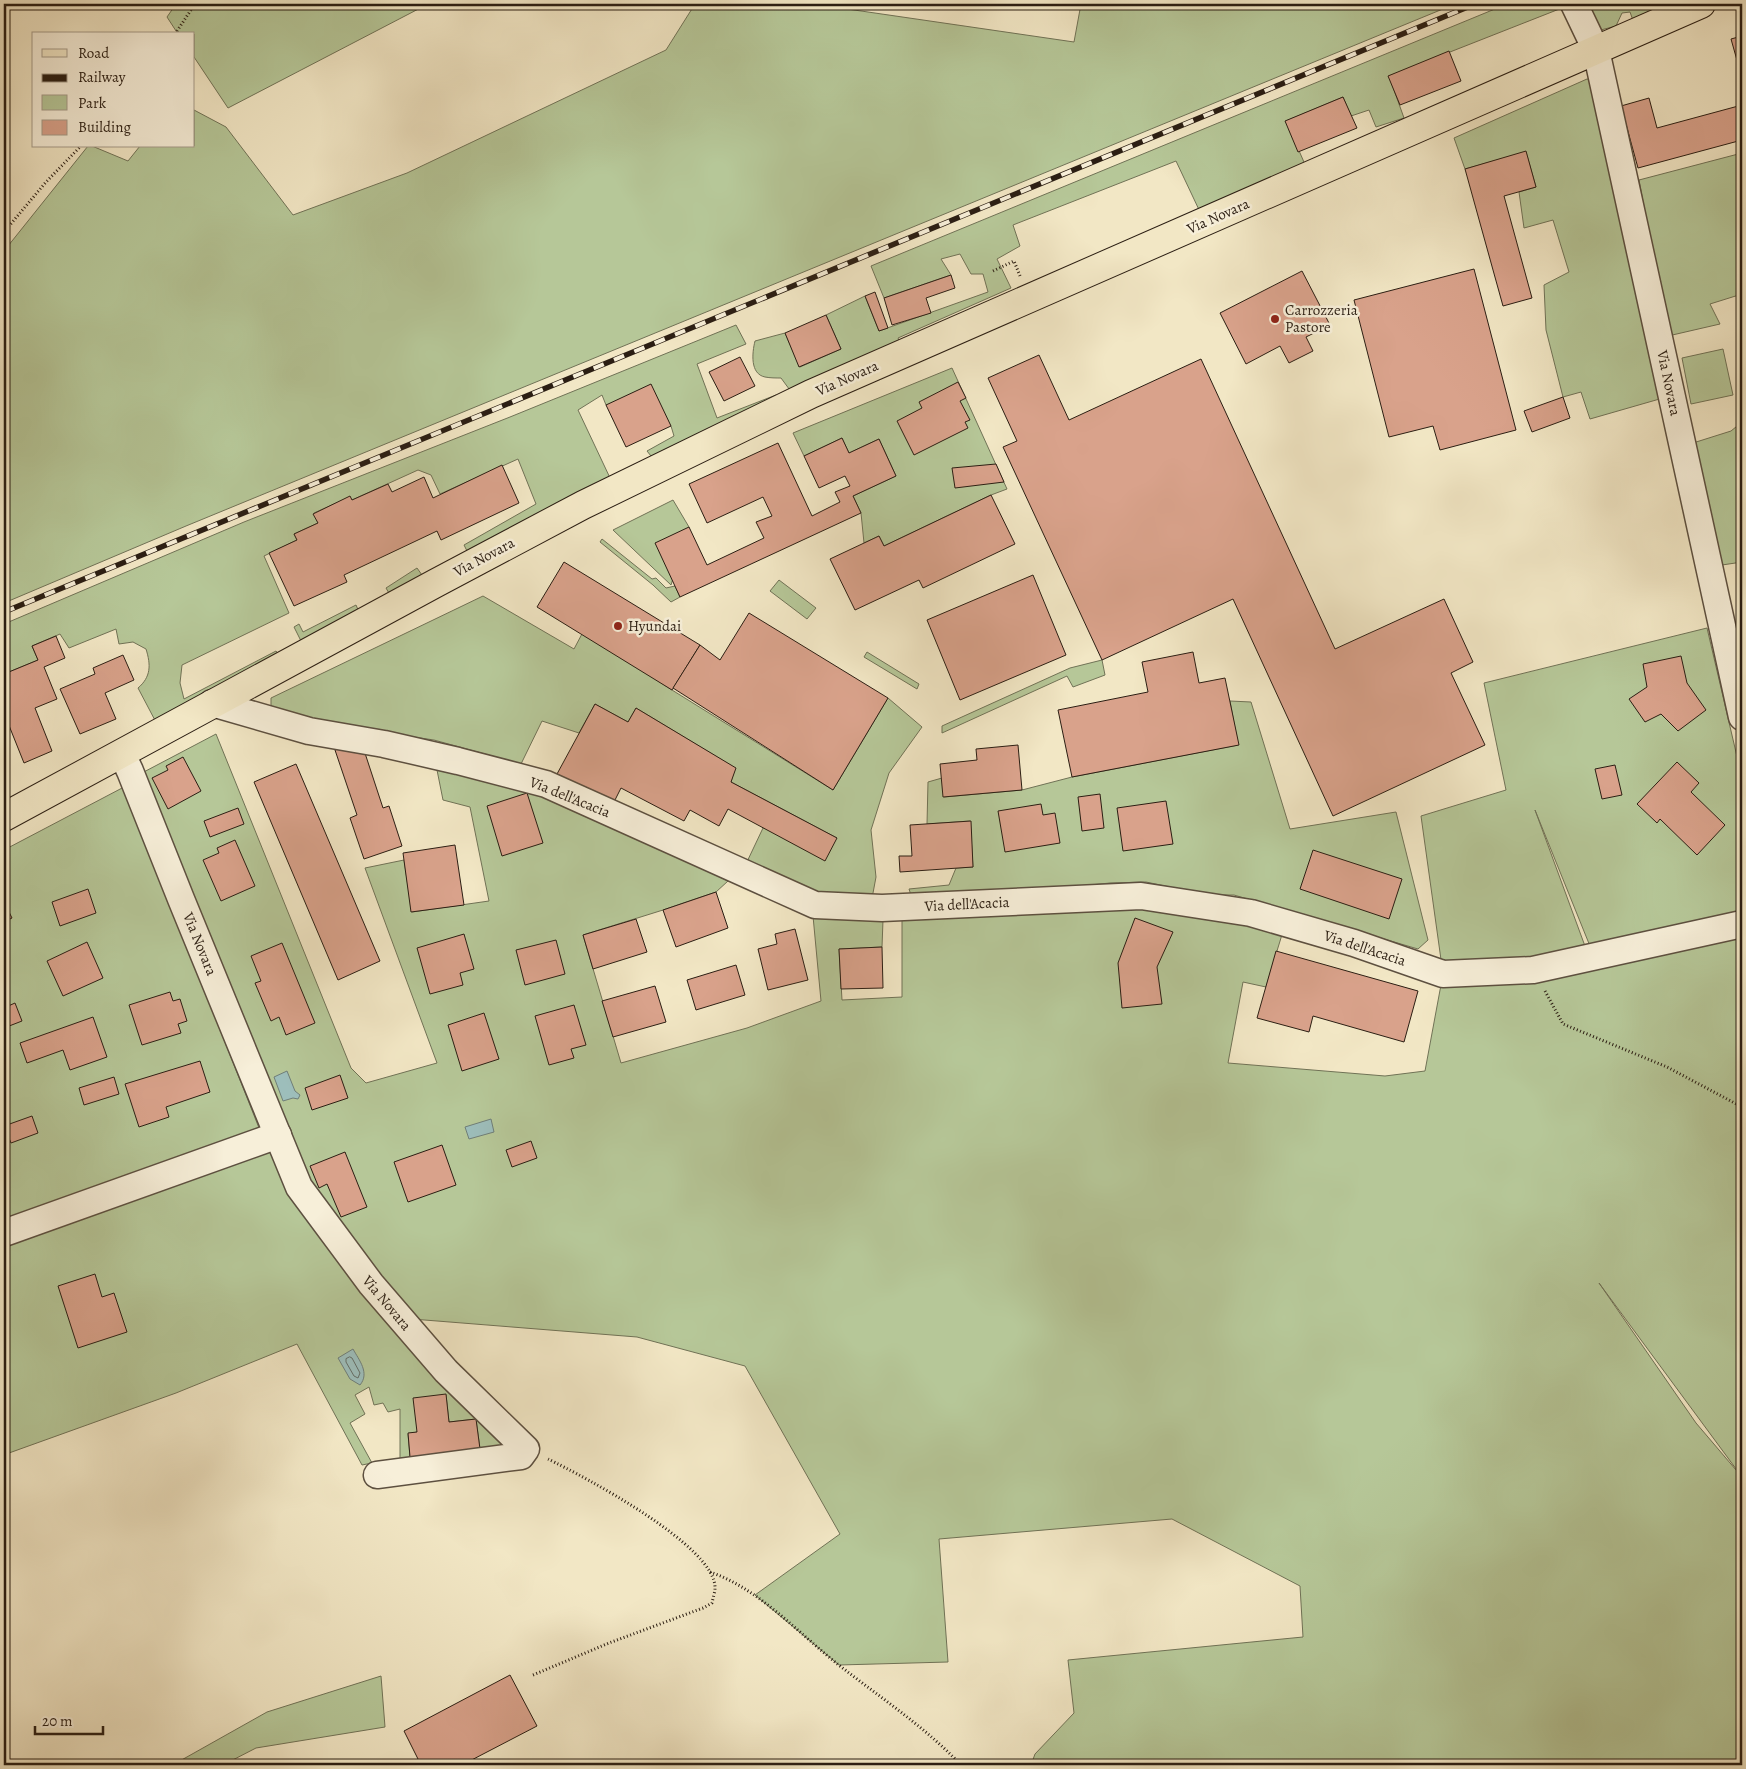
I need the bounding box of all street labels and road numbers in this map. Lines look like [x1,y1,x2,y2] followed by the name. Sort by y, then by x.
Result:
[1183,193,1252,239] street label: Via Novara
[1652,347,1686,418] street label: Via Novara
[812,355,881,401] street label: Via Novara
[449,533,518,582] street label: Via Novara
[526,771,613,822] street label: Via dell'Acacia
[923,892,1010,916] street label: Via dell'Acacia
[178,909,222,979] street label: Via Novara
[1320,925,1409,971] street label: Via dell'Acacia
[357,1270,416,1335] street label: Via Novara

